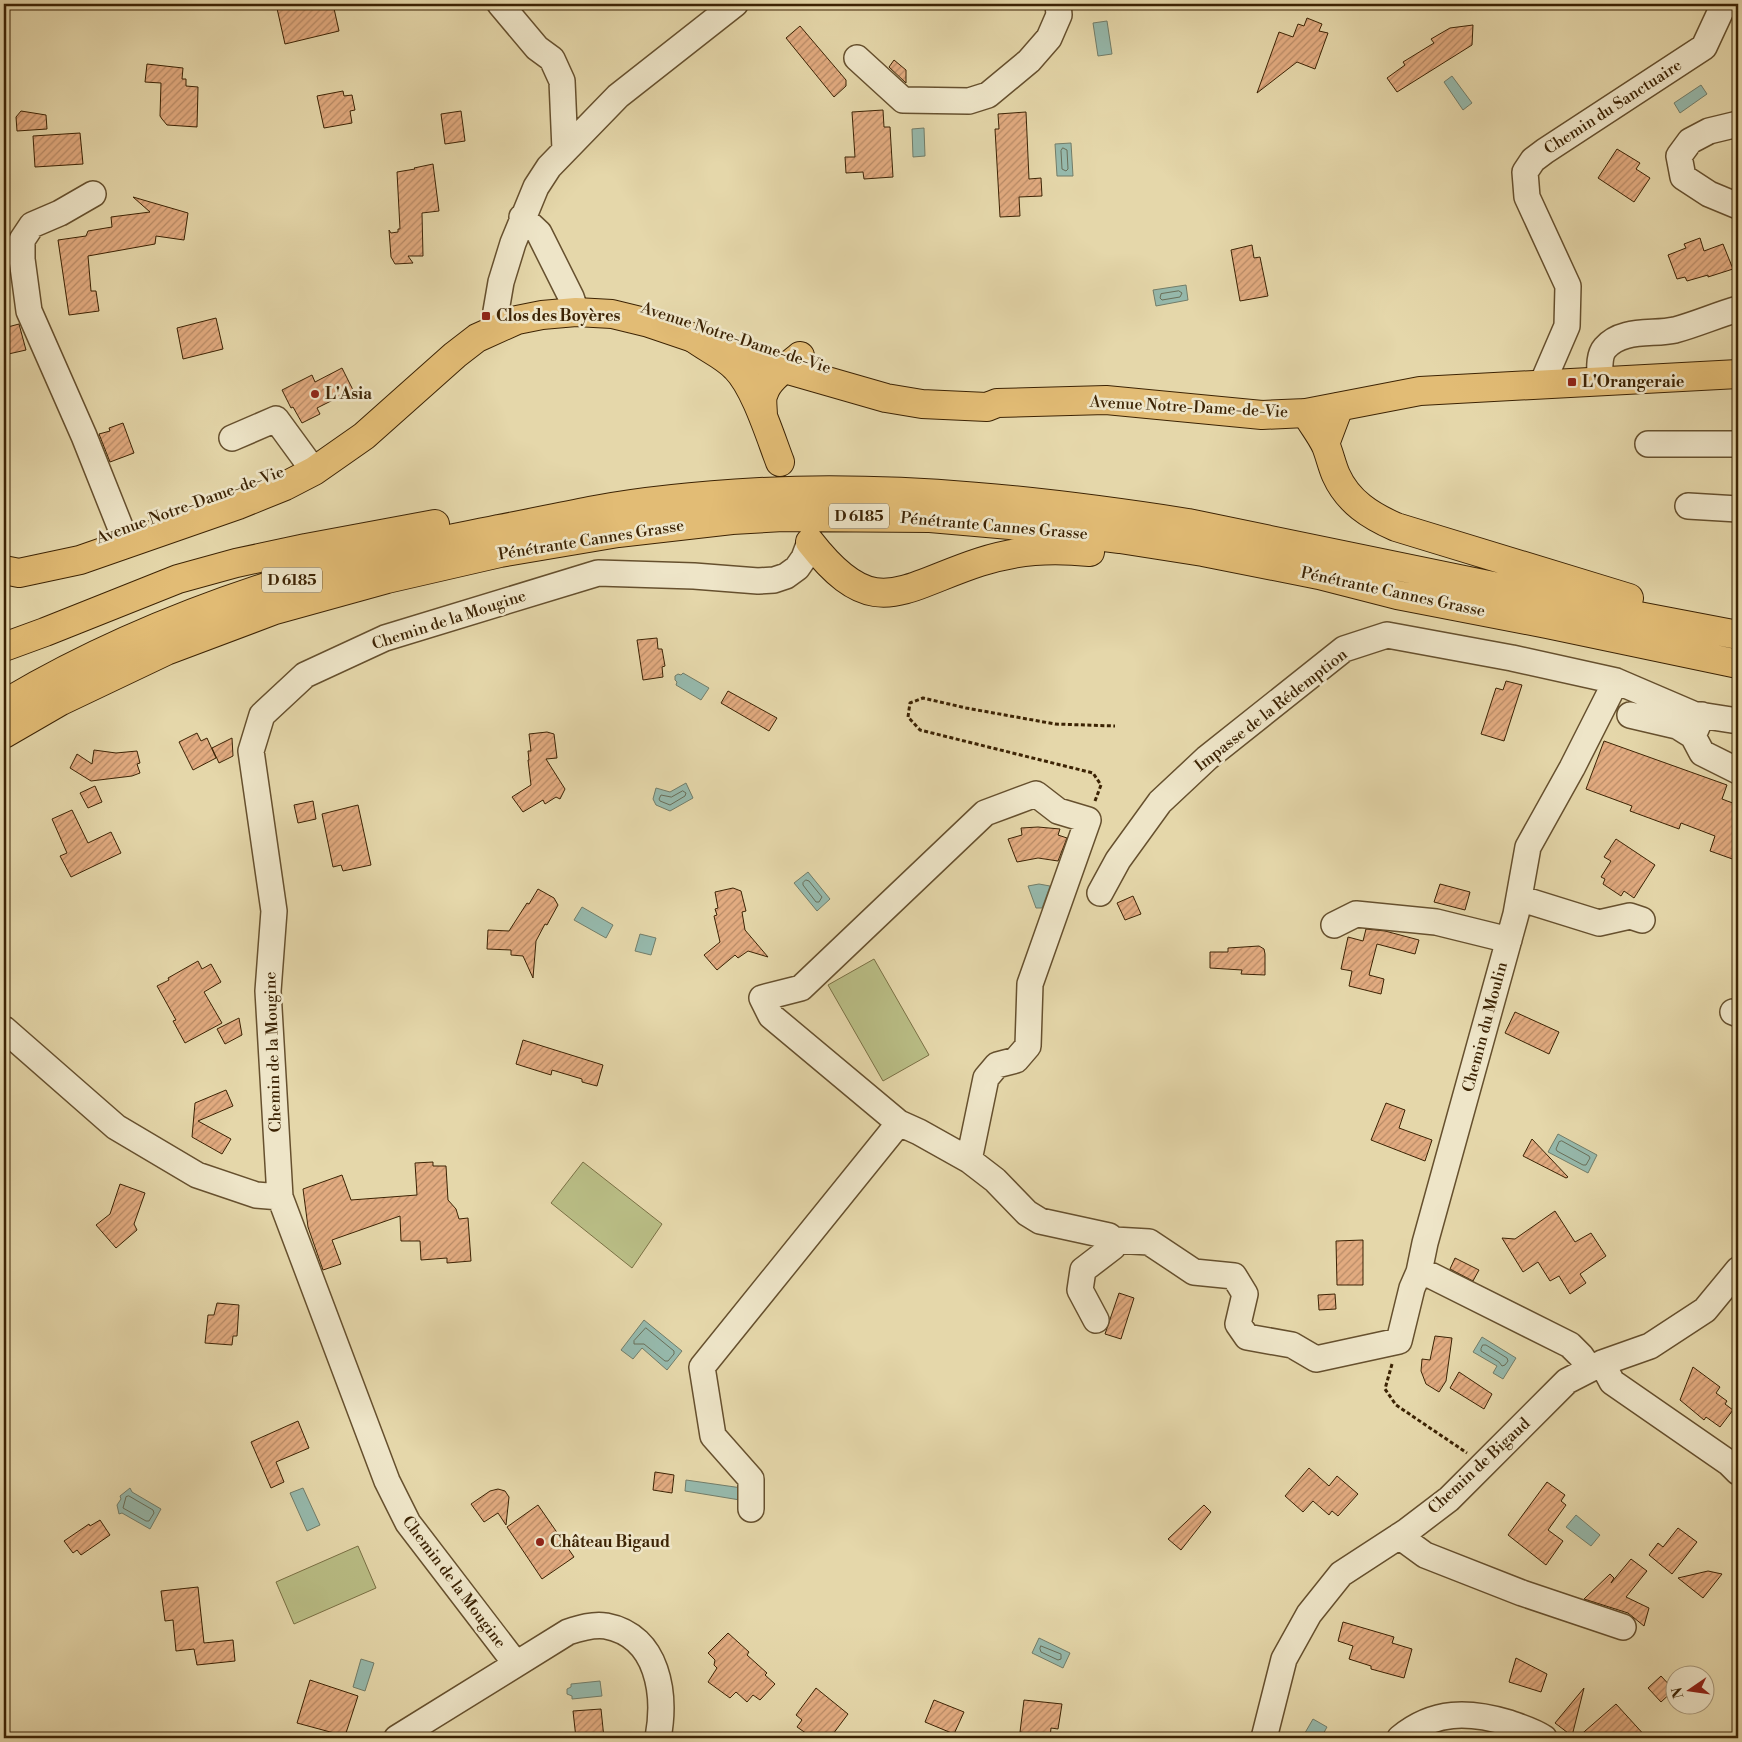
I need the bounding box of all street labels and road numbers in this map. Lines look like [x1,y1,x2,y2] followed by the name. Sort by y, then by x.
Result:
[1540,55,1686,159] street label: Chemin du Sanctuaire
[638,297,834,378] street label: Avenue Notre-Dame-de-Vie
[1088,392,1289,422] street label: Avenue Notre-Dame-de-Vie
[92,462,287,549] street label: Avenue Notre-Dame-de-Vie
[829,504,889,528] road number: D 6185
[899,508,1089,544] street label: Pénétrante Cannes Grasse
[497,515,685,565] street label: Pénétrante Cannes Grasse
[1299,563,1487,621] street label: Pénétrante Cannes Grasse
[262,568,322,592] road number: D 6185
[369,586,529,654] street label: Chemin de la Mougine
[1191,644,1352,776] street label: Impasse de la Rédemption
[1458,959,1512,1094] street label: Chemin du Moulin
[260,971,286,1133] street label: Chemin de la Mougine
[1424,1414,1534,1518] street label: Chemin de Bigaud
[398,1512,510,1652] street label: Chemin de la Mougine

